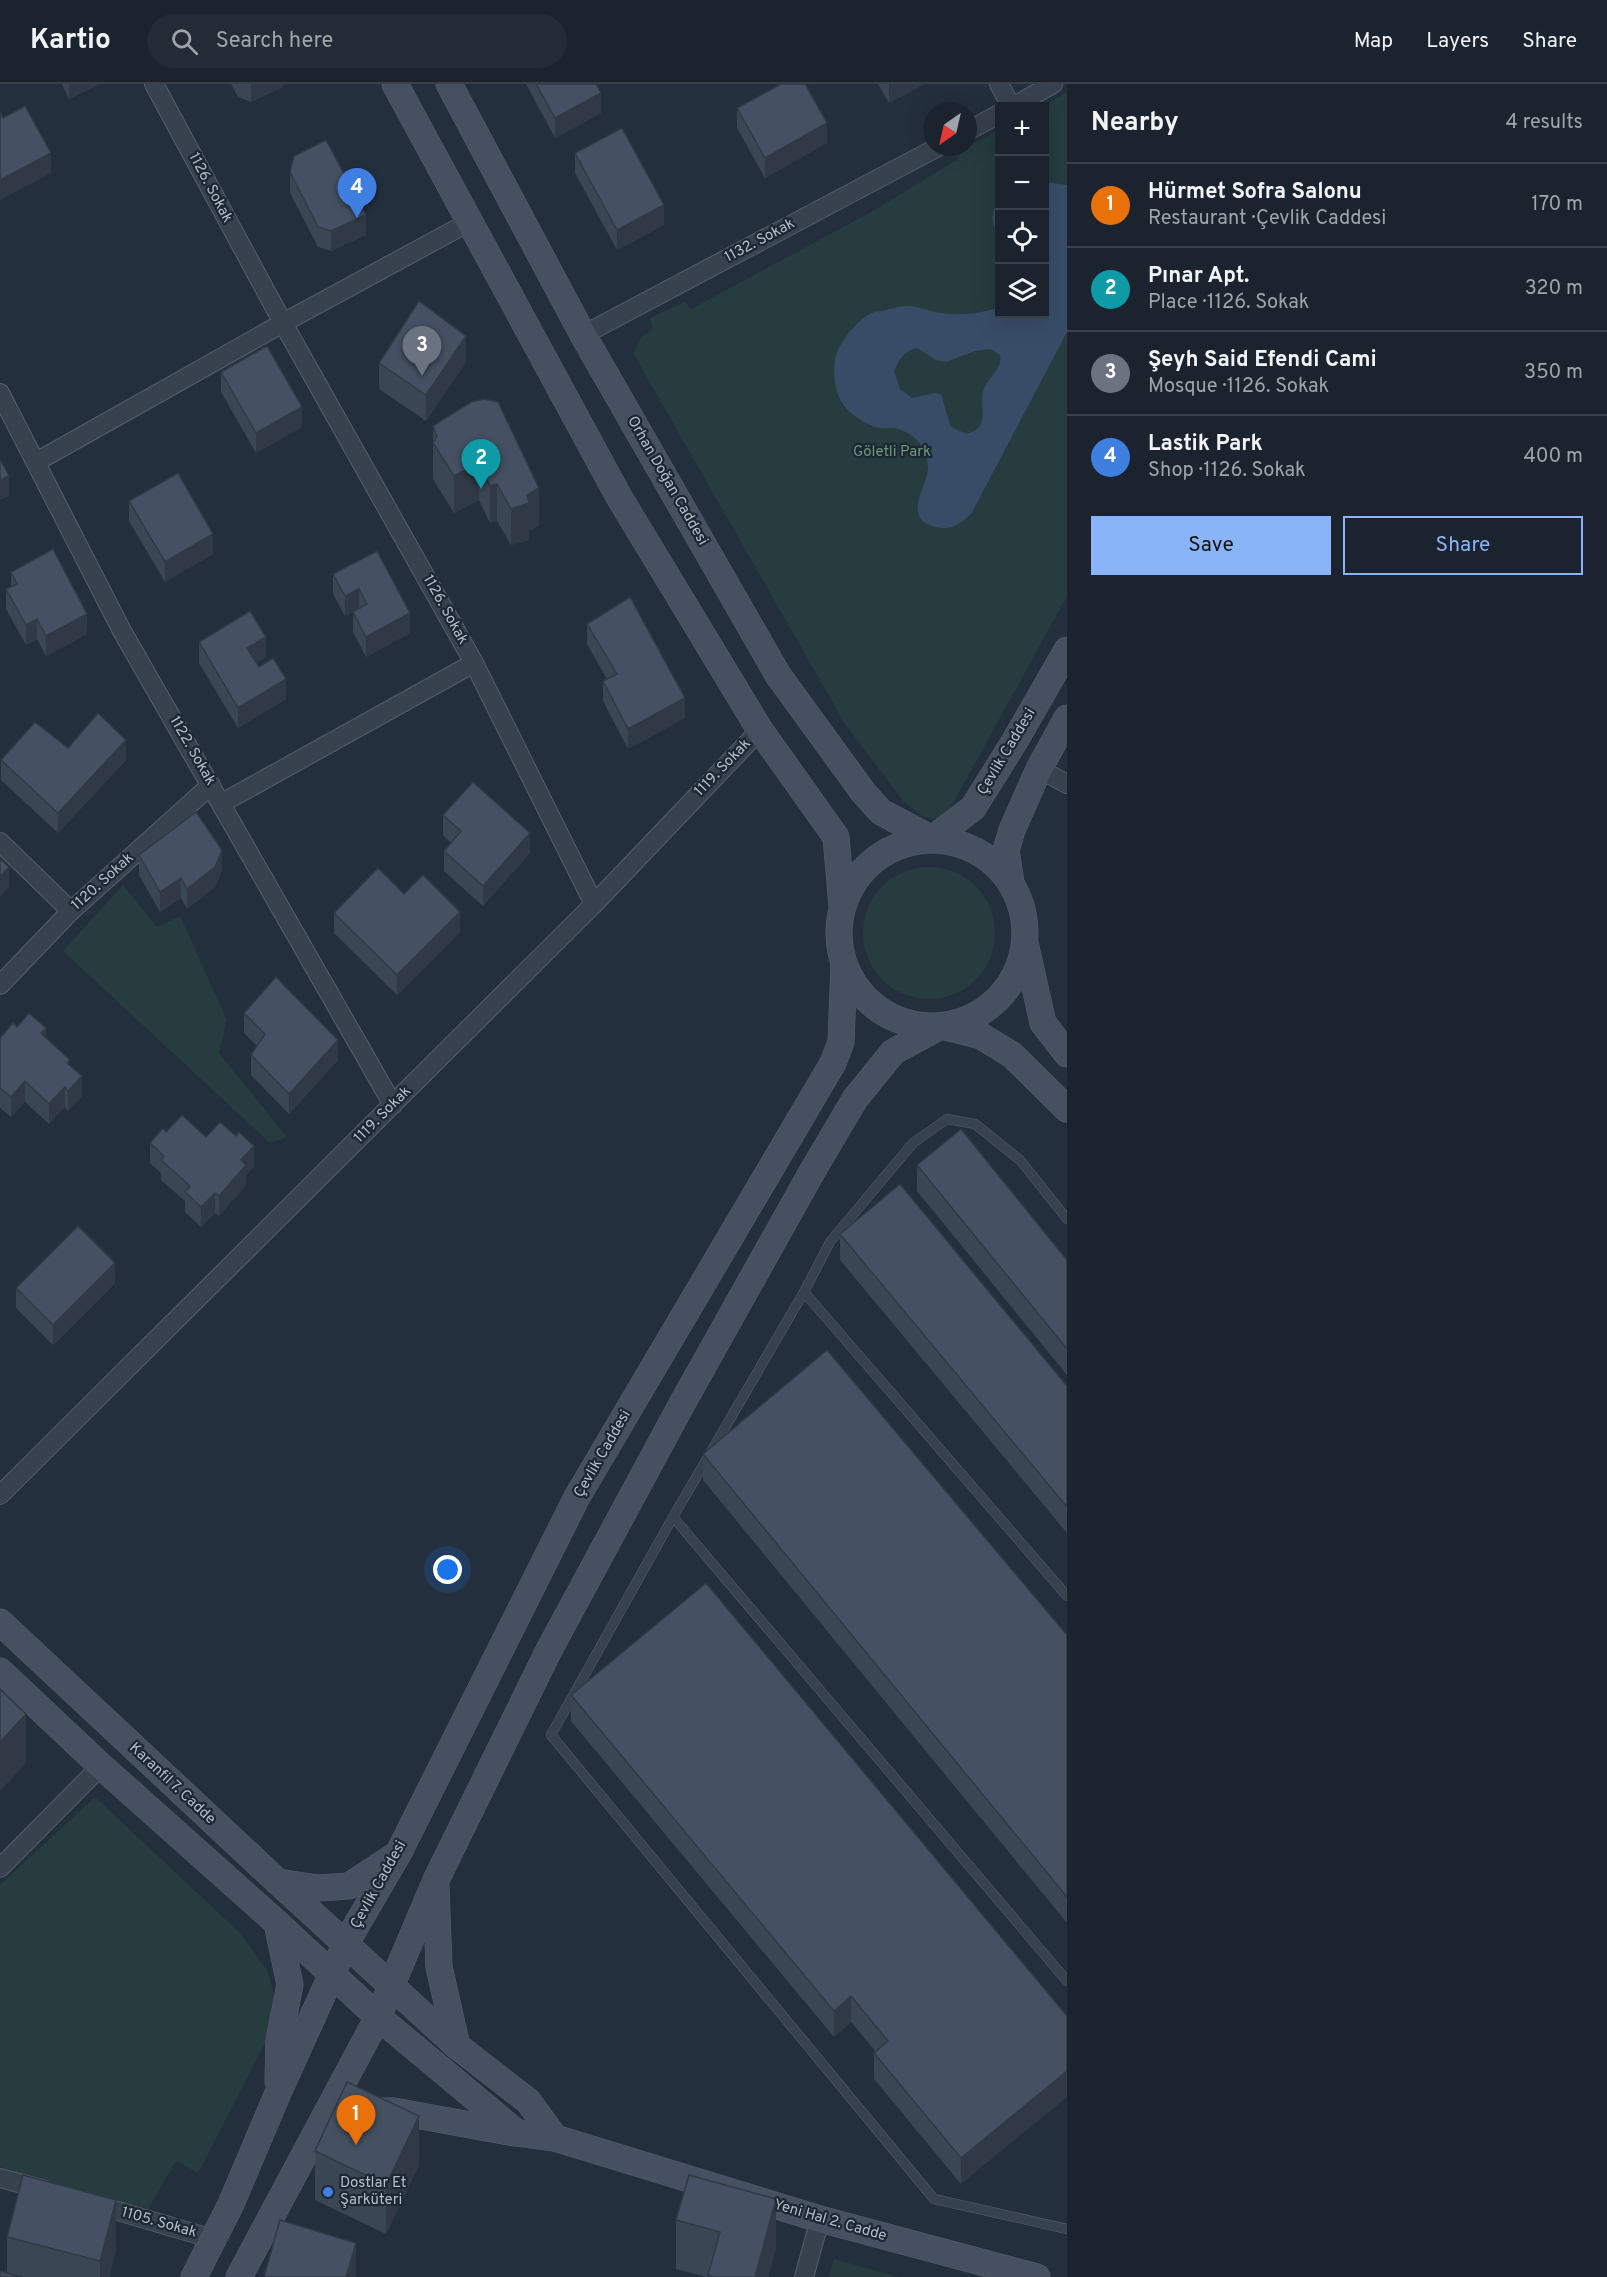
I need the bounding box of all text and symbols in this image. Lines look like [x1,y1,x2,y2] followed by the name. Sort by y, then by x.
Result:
[147,14,567,68] search box
[30,23,111,59] text: Kartio
[168,25,201,58] icon: search
[216,28,333,55] text: Search here
[1354,28,1393,55] text: Map
[1426,28,1489,55] text: Layers
[1522,28,1577,55] text: Share
[923,102,977,156] north arrow
[995,102,1049,318] map controls
[995,102,1049,156] button: +
[1091,107,1179,140] text: Nearby
[1506,110,1583,136] text: 4 results
[184,150,236,226] street label: 1126. Sokak
[995,156,1049,210] button: −
[338,168,376,218] pin: 4
[1148,179,1362,206] text: Hürmet Sofra Salonu
[1107,192,1115,218] text: 1
[1531,192,1583,218] text: 170 m
[1148,206,1386,232] text: Restaurant · Çevlik Caddesi
[995,210,1049,264] button: locate
[722,215,798,267] street label: 1132. Sokak
[1148,263,1249,290] text: Pınar Apt.
[995,264,1049,318] button: layers
[1104,276,1117,302] text: 2
[1525,276,1583,302] text: 320 m
[1148,290,1309,316] text: Place · 1126. Sokak
[402,326,442,376] pin: 3
[1148,347,1377,374] text: Şeyh Said Efendi Cami
[1105,360,1117,386] text: 3
[1524,360,1583,386] text: 350 m
[1148,374,1329,400] text: Mosque · 1126. Sokak
[622,413,712,549] street label: Orhan Doğan Caddesi
[1148,431,1263,458] text: Lastik Park
[462,440,500,489] pin: 2
[853,443,931,462] park label: Göletli Park
[1104,444,1117,470] text: 4
[1523,444,1583,470] text: 400 m
[1148,458,1306,484] text: Shop · 1126. Sokak
[1091,516,1331,575] button: Save
[1343,516,1583,575] button: Share
[418,572,472,648] street label: 1126. Sokak
[974,705,1040,799] street label: Çevlik Caddesi
[165,713,219,789] street label: 1122. Sokak
[691,735,755,801] street label: 1119. Sokak
[68,849,138,915] street label: 1120. Sokak
[350,1082,416,1148] street label: 1119. Sokak
[570,1407,636,1501] street label: Çevlik Caddesi
[433,1555,462,1584] your location
[125,1739,219,1829] street label: Karanfil 7. Cadde
[347,1838,411,1932] street label: Çevlik Caddesi
[336,2096,376,2145] pin: 1
[340,2174,407,2210] place label: Dostlar Et Şarküteri
[321,2185,335,2199] marker: Dostlar Et Şarküteri
[771,2196,889,2246] street label: Yeni Hal 2. Cadde
[119,2203,199,2243] street label: 1105. Sokak

